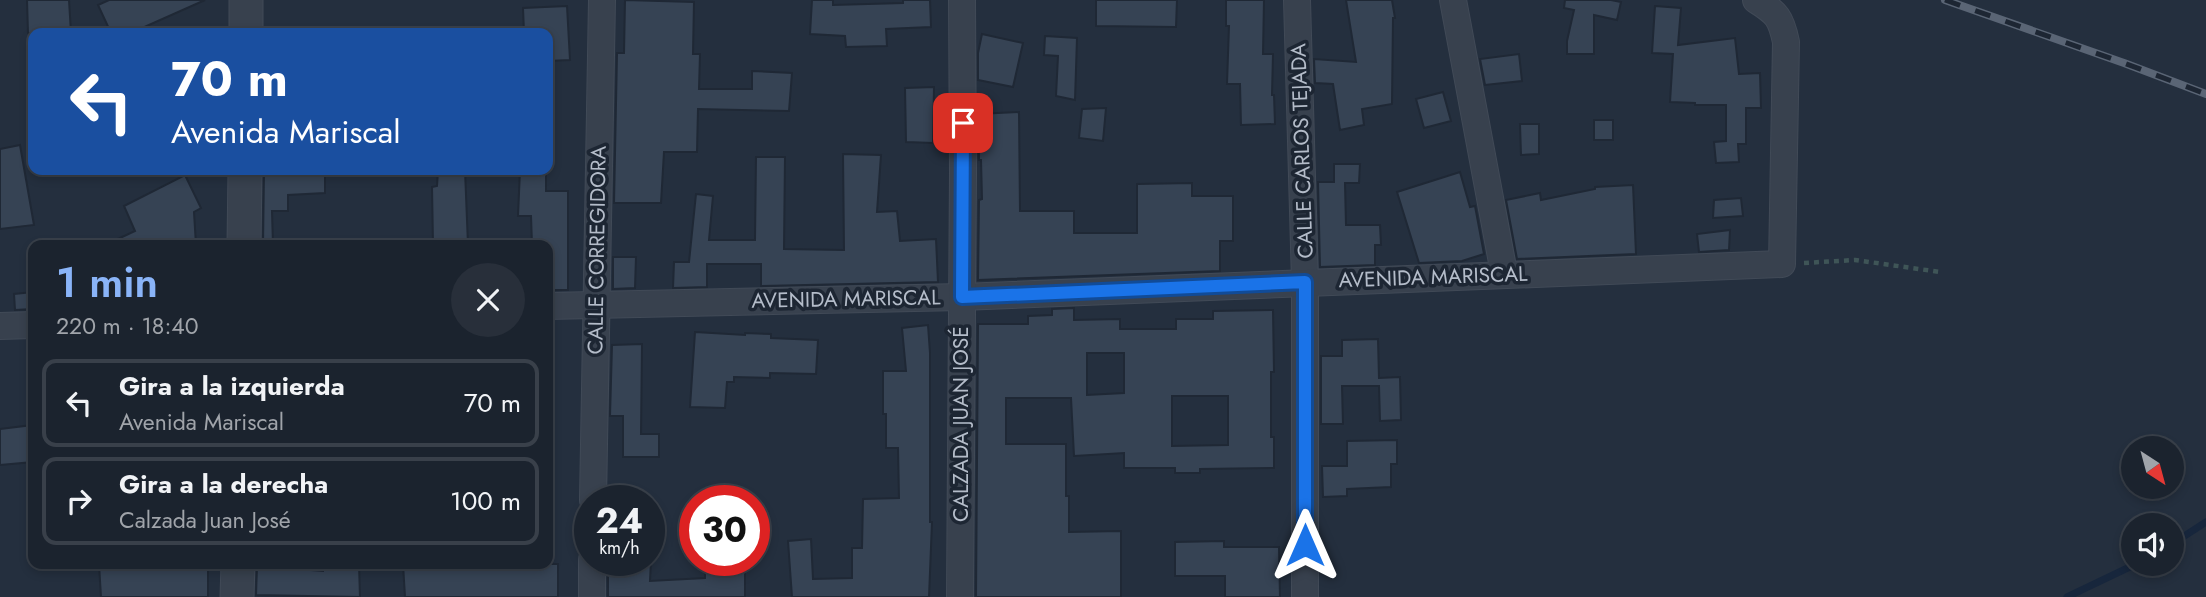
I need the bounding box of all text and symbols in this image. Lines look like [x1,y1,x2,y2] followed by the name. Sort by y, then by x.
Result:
[1283,43,1321,259] street label: CALLE CARLOS TEJADA
[171,44,288,114] text: 70 m
[56,56,147,147] icon: left
[933,93,993,153] pin
[944,104,982,142] icon: arrive
[171,109,401,155] text: Avenida Mariscal
[580,145,614,355] street label: CALLE CORREGIDORA
[56,252,158,313] text: 1 min
[1338,259,1529,295] street label: AVENIDA MARISCAL
[451,263,525,337] button: close
[751,282,941,316] street label: AVENIDA MARISCAL
[56,309,199,343] text: 220 m · 18:40
[946,326,976,522] street label: CALZADA JUAN JOSÉ
[119,367,345,405] text: Gira a la izquierda
[60,384,98,422] icon: left
[464,384,521,422] text: 70 m
[119,405,284,439] text: Avenida Mariscal
[2121,436,2184,499] north arrow
[2121,436,2184,576] map controls
[119,465,328,503] text: Gira a la derecha
[60,482,98,520] icon: right
[450,482,521,520] text: 100 m
[679,485,770,576] speed limit sign: 30
[596,496,643,546] text: 24
[119,503,291,537] text: Calzada Juan José
[1268,508,1342,582] position arrow
[2121,513,2184,576] button: sound
[599,535,640,561] text: km/h

